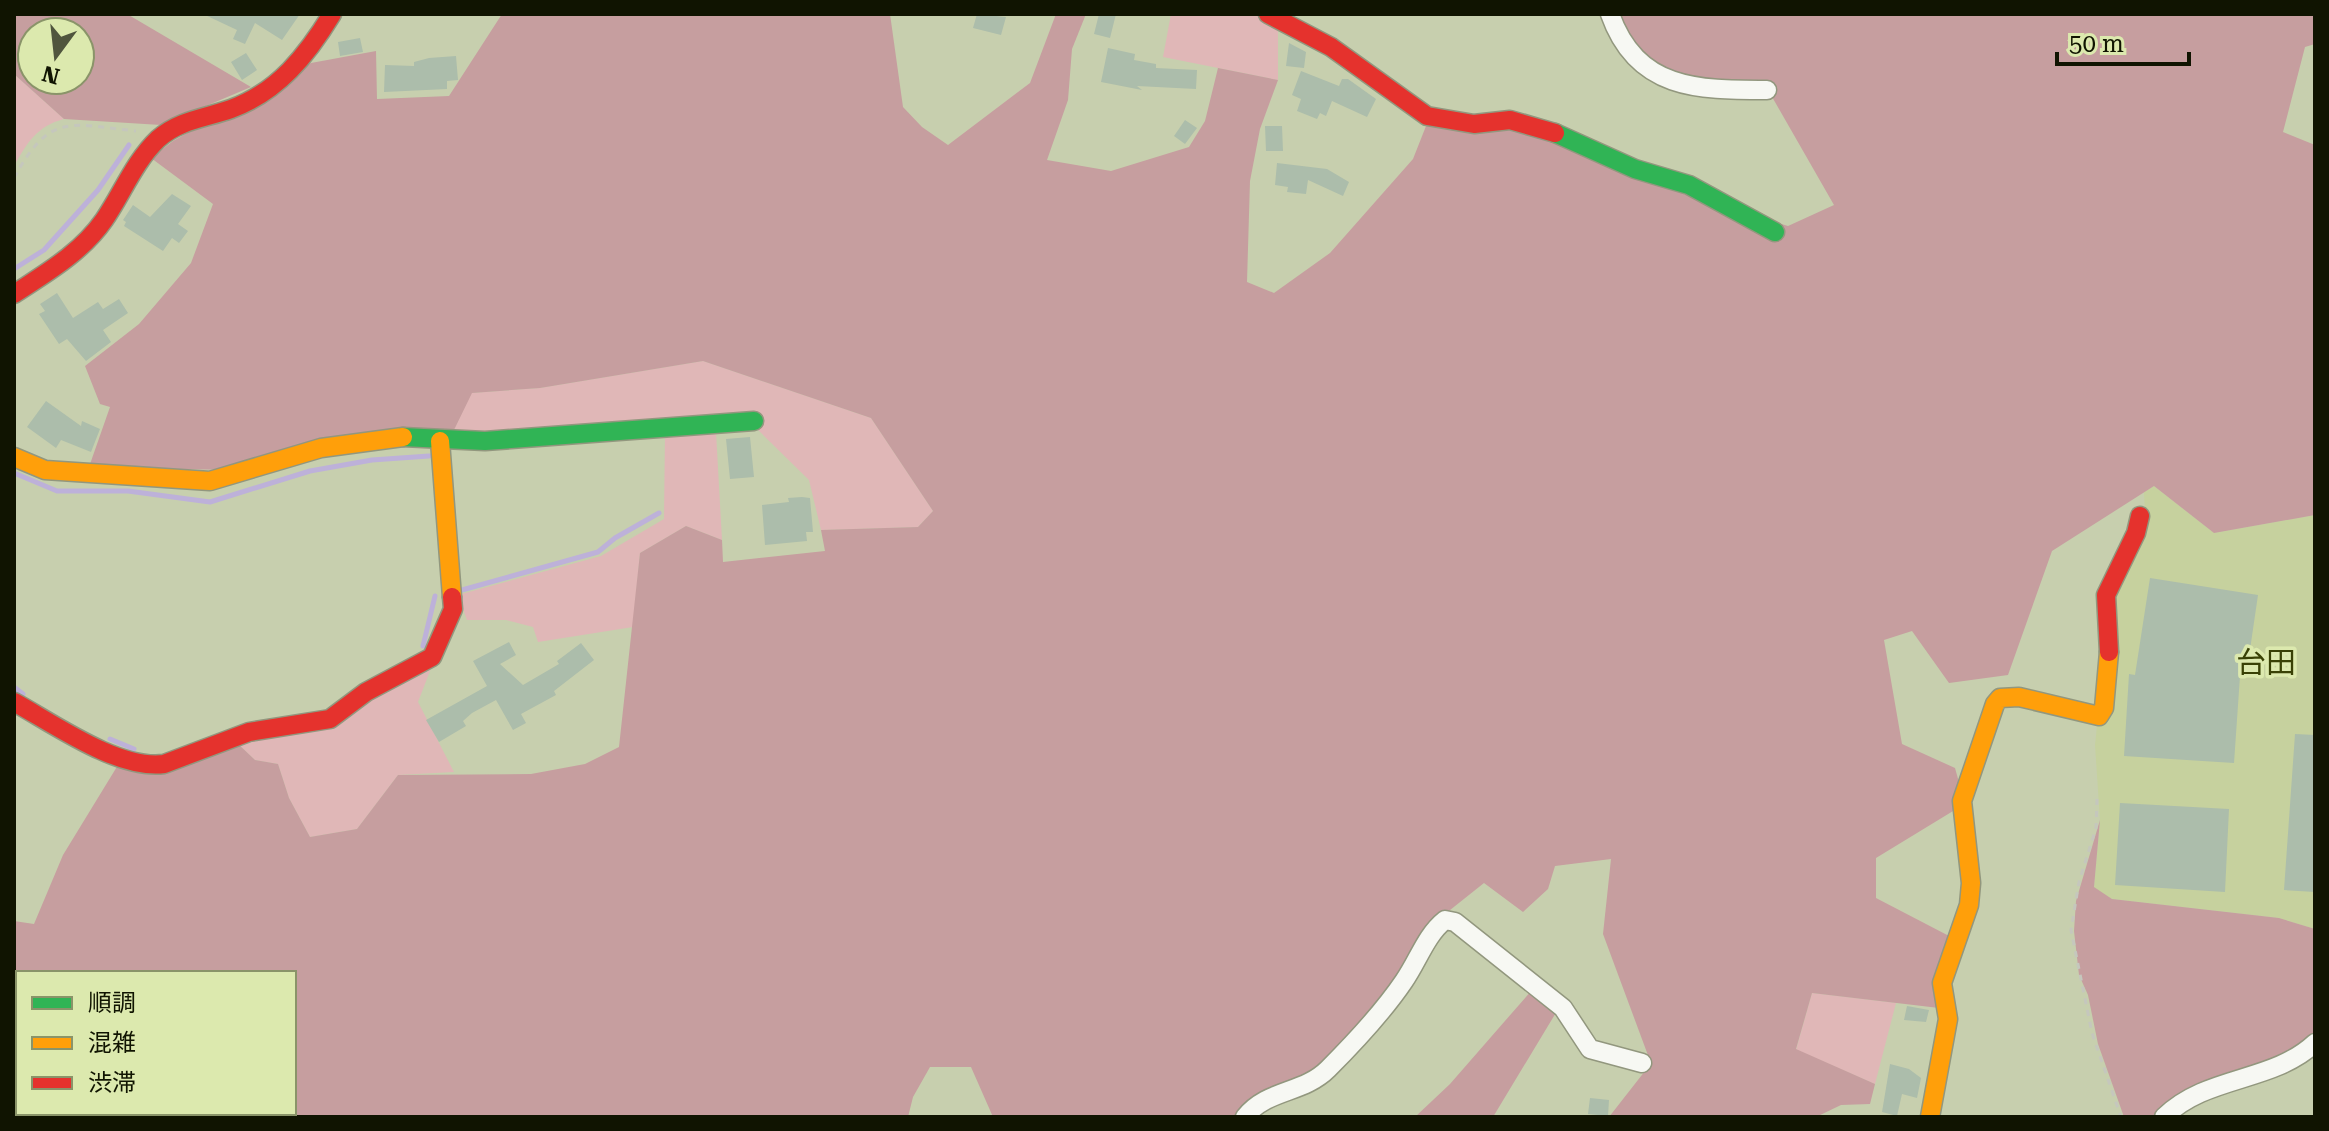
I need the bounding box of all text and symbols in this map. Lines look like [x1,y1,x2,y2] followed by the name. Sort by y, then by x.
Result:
[16,16,96,96] north arrow
[2057,16,2189,66] scale bar
[2069,30,2124,58] text: 50 m
[39,61,62,89] text: N
[2236,645,2296,680] district label: 台田
[16,971,296,1115] legend
[88,989,136,1017] text: 順調
[88,1029,136,1057] text: 混雑
[88,1069,136,1097] text: 渋滞

